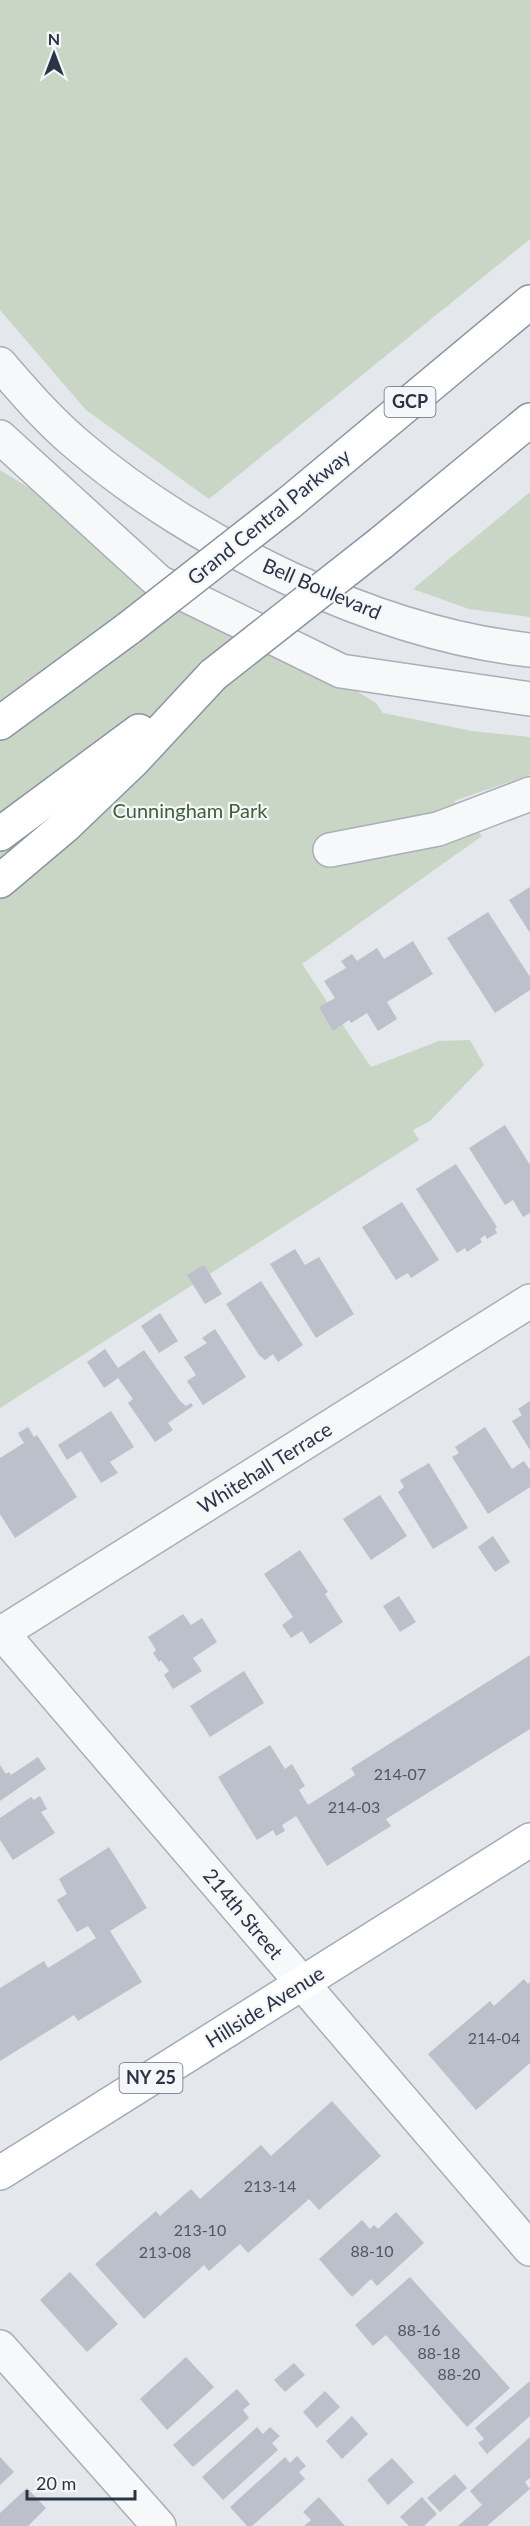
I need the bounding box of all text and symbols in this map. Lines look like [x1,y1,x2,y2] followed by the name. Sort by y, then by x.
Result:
[24,24,84,84] north arrow
[48,29,60,48] text: N
[384,387,436,417] road number: GCP
[182,443,355,589] street label: Grand Central Parkway
[260,552,385,624] street label: Bell Boulevard
[113,798,268,822] park label: Cunningham Park
[193,1416,336,1518] street label: Whitehall Terrace
[374,1764,426,1783] house number: 214-07
[328,1797,380,1816] house number: 214-03
[199,1863,289,1964] street label: 214th Street
[201,1960,328,2052] street label: Hillside Avenue
[468,2028,520,2047] house number: 214-04
[120,2063,182,2093] road number: NY 25
[244,2176,296,2195] house number: 213-14
[174,2220,226,2239] house number: 213-10
[350,2241,394,2260] house number: 88-10
[139,2242,191,2261] house number: 213-08
[397,2320,441,2339] house number: 88-16
[417,2343,461,2362] house number: 88-18
[437,2364,481,2383] house number: 88-20
[27,2463,135,2501] scale bar
[36,2472,76,2494] text: 20 m

